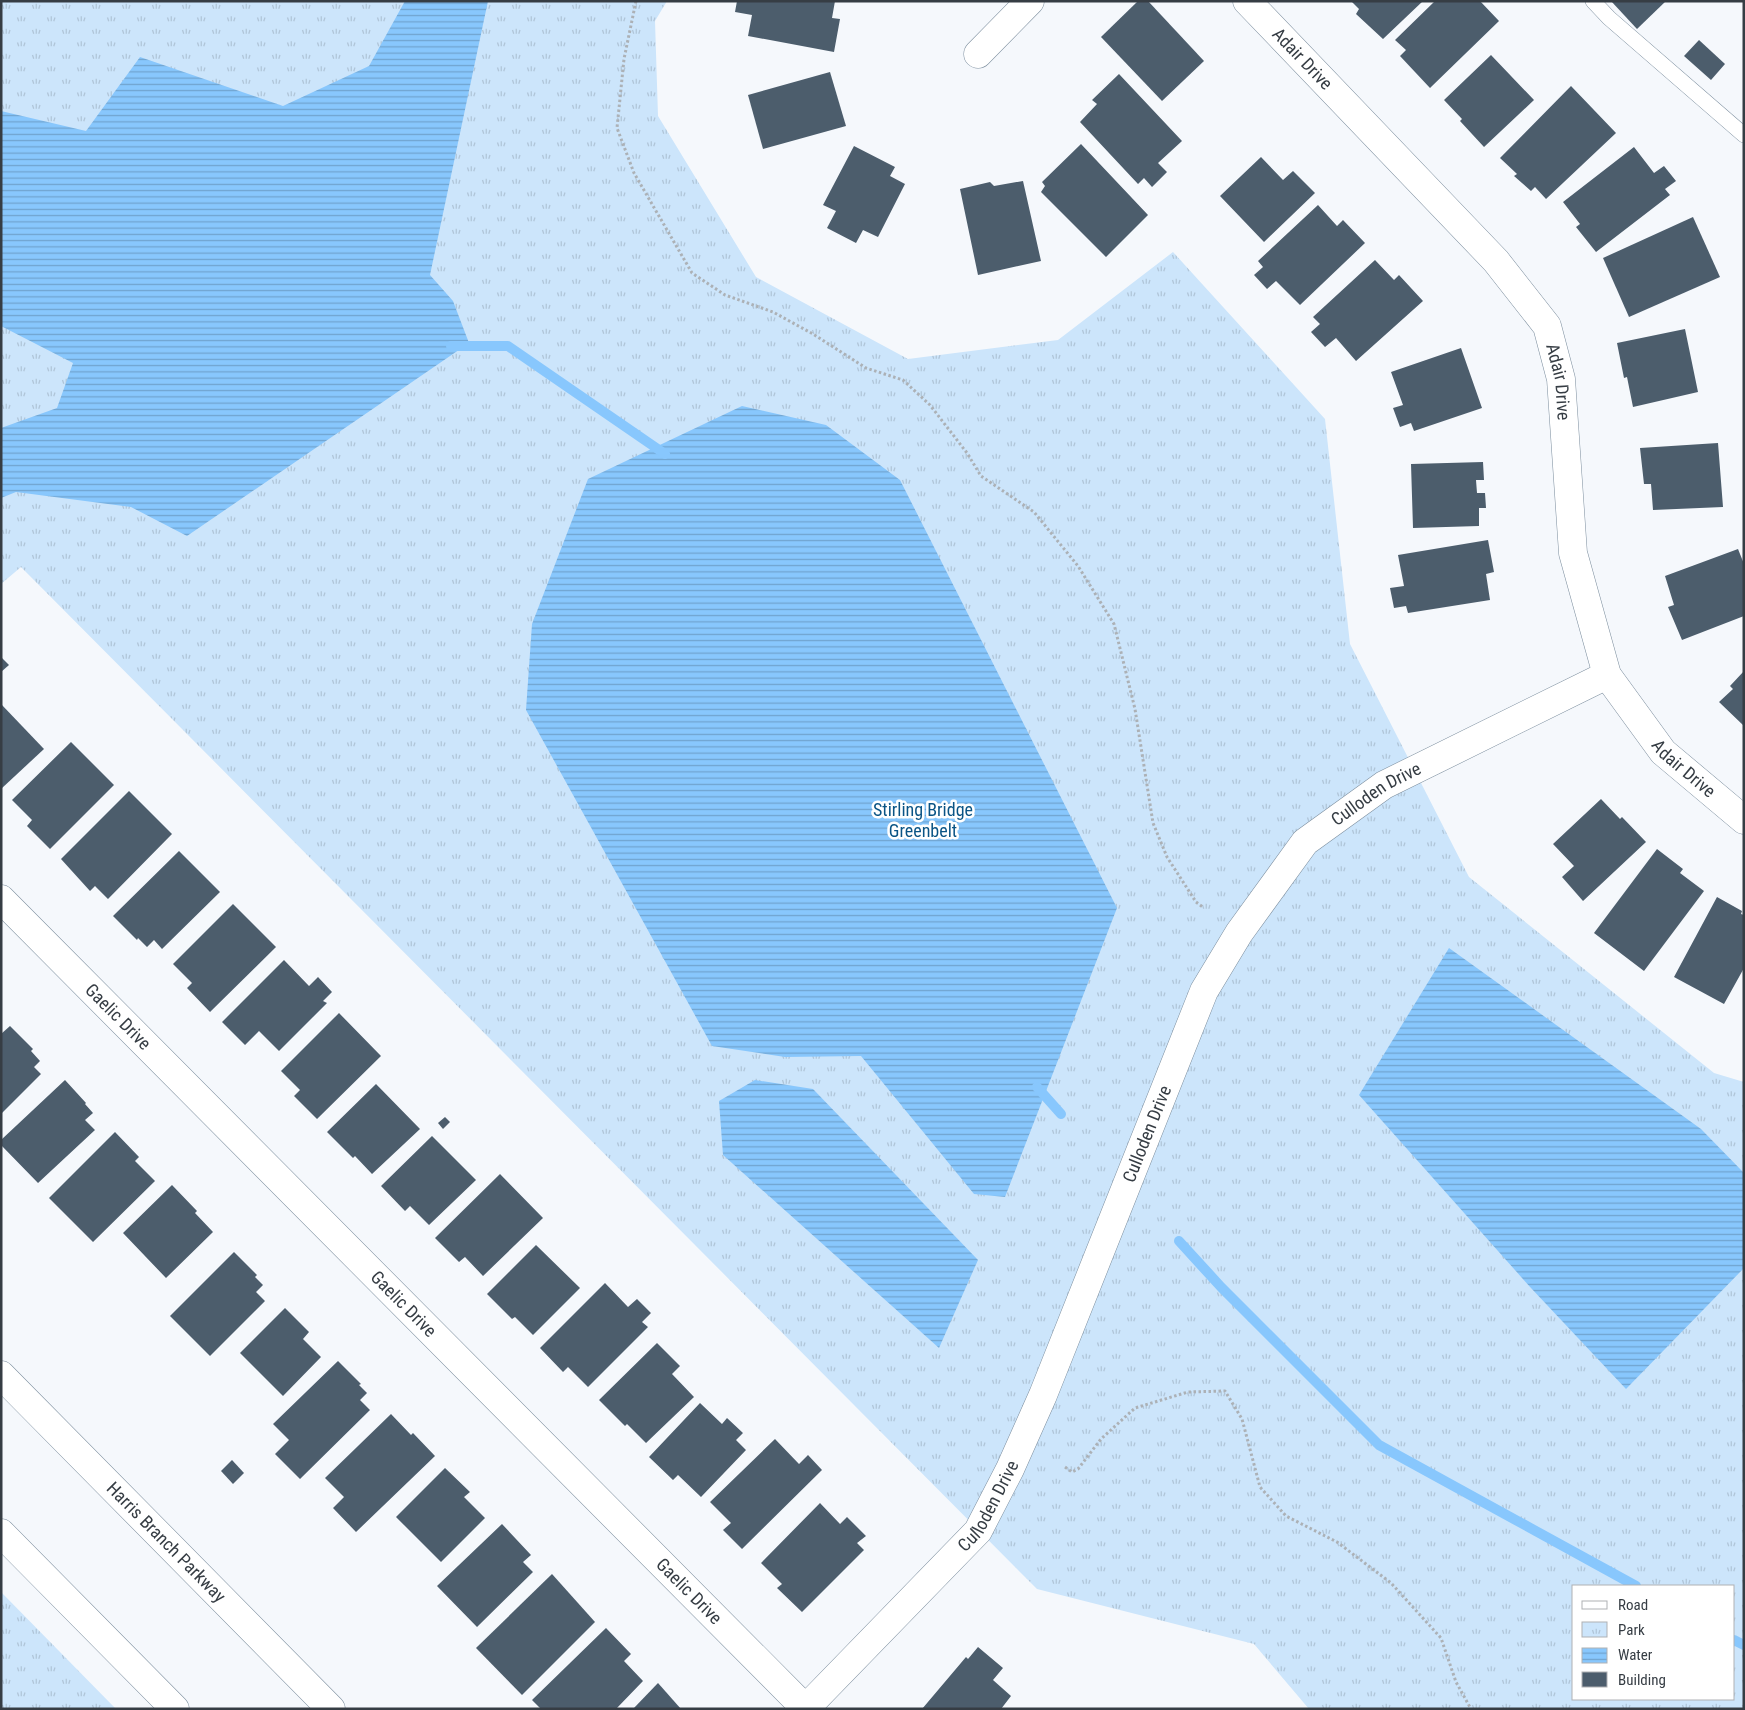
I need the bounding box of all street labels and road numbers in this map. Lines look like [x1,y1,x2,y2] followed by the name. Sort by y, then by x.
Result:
[1268,23,1337,94] street label: Adair Drive
[1542,341,1575,421] street label: Adair Drive
[1648,735,1720,802] street label: Adair Drive
[1327,758,1424,830] street label: Culloden Drive
[81,979,156,1054] street label: Gaelic Drive
[1118,1082,1175,1185] street label: Culloden Drive
[367,1266,441,1341] street label: Gaelic Drive
[953,1457,1022,1555] street label: Culloden Drive
[103,1477,231,1607] street label: Harris Branch Parkway
[652,1554,727,1628] street label: Gaelic Drive

